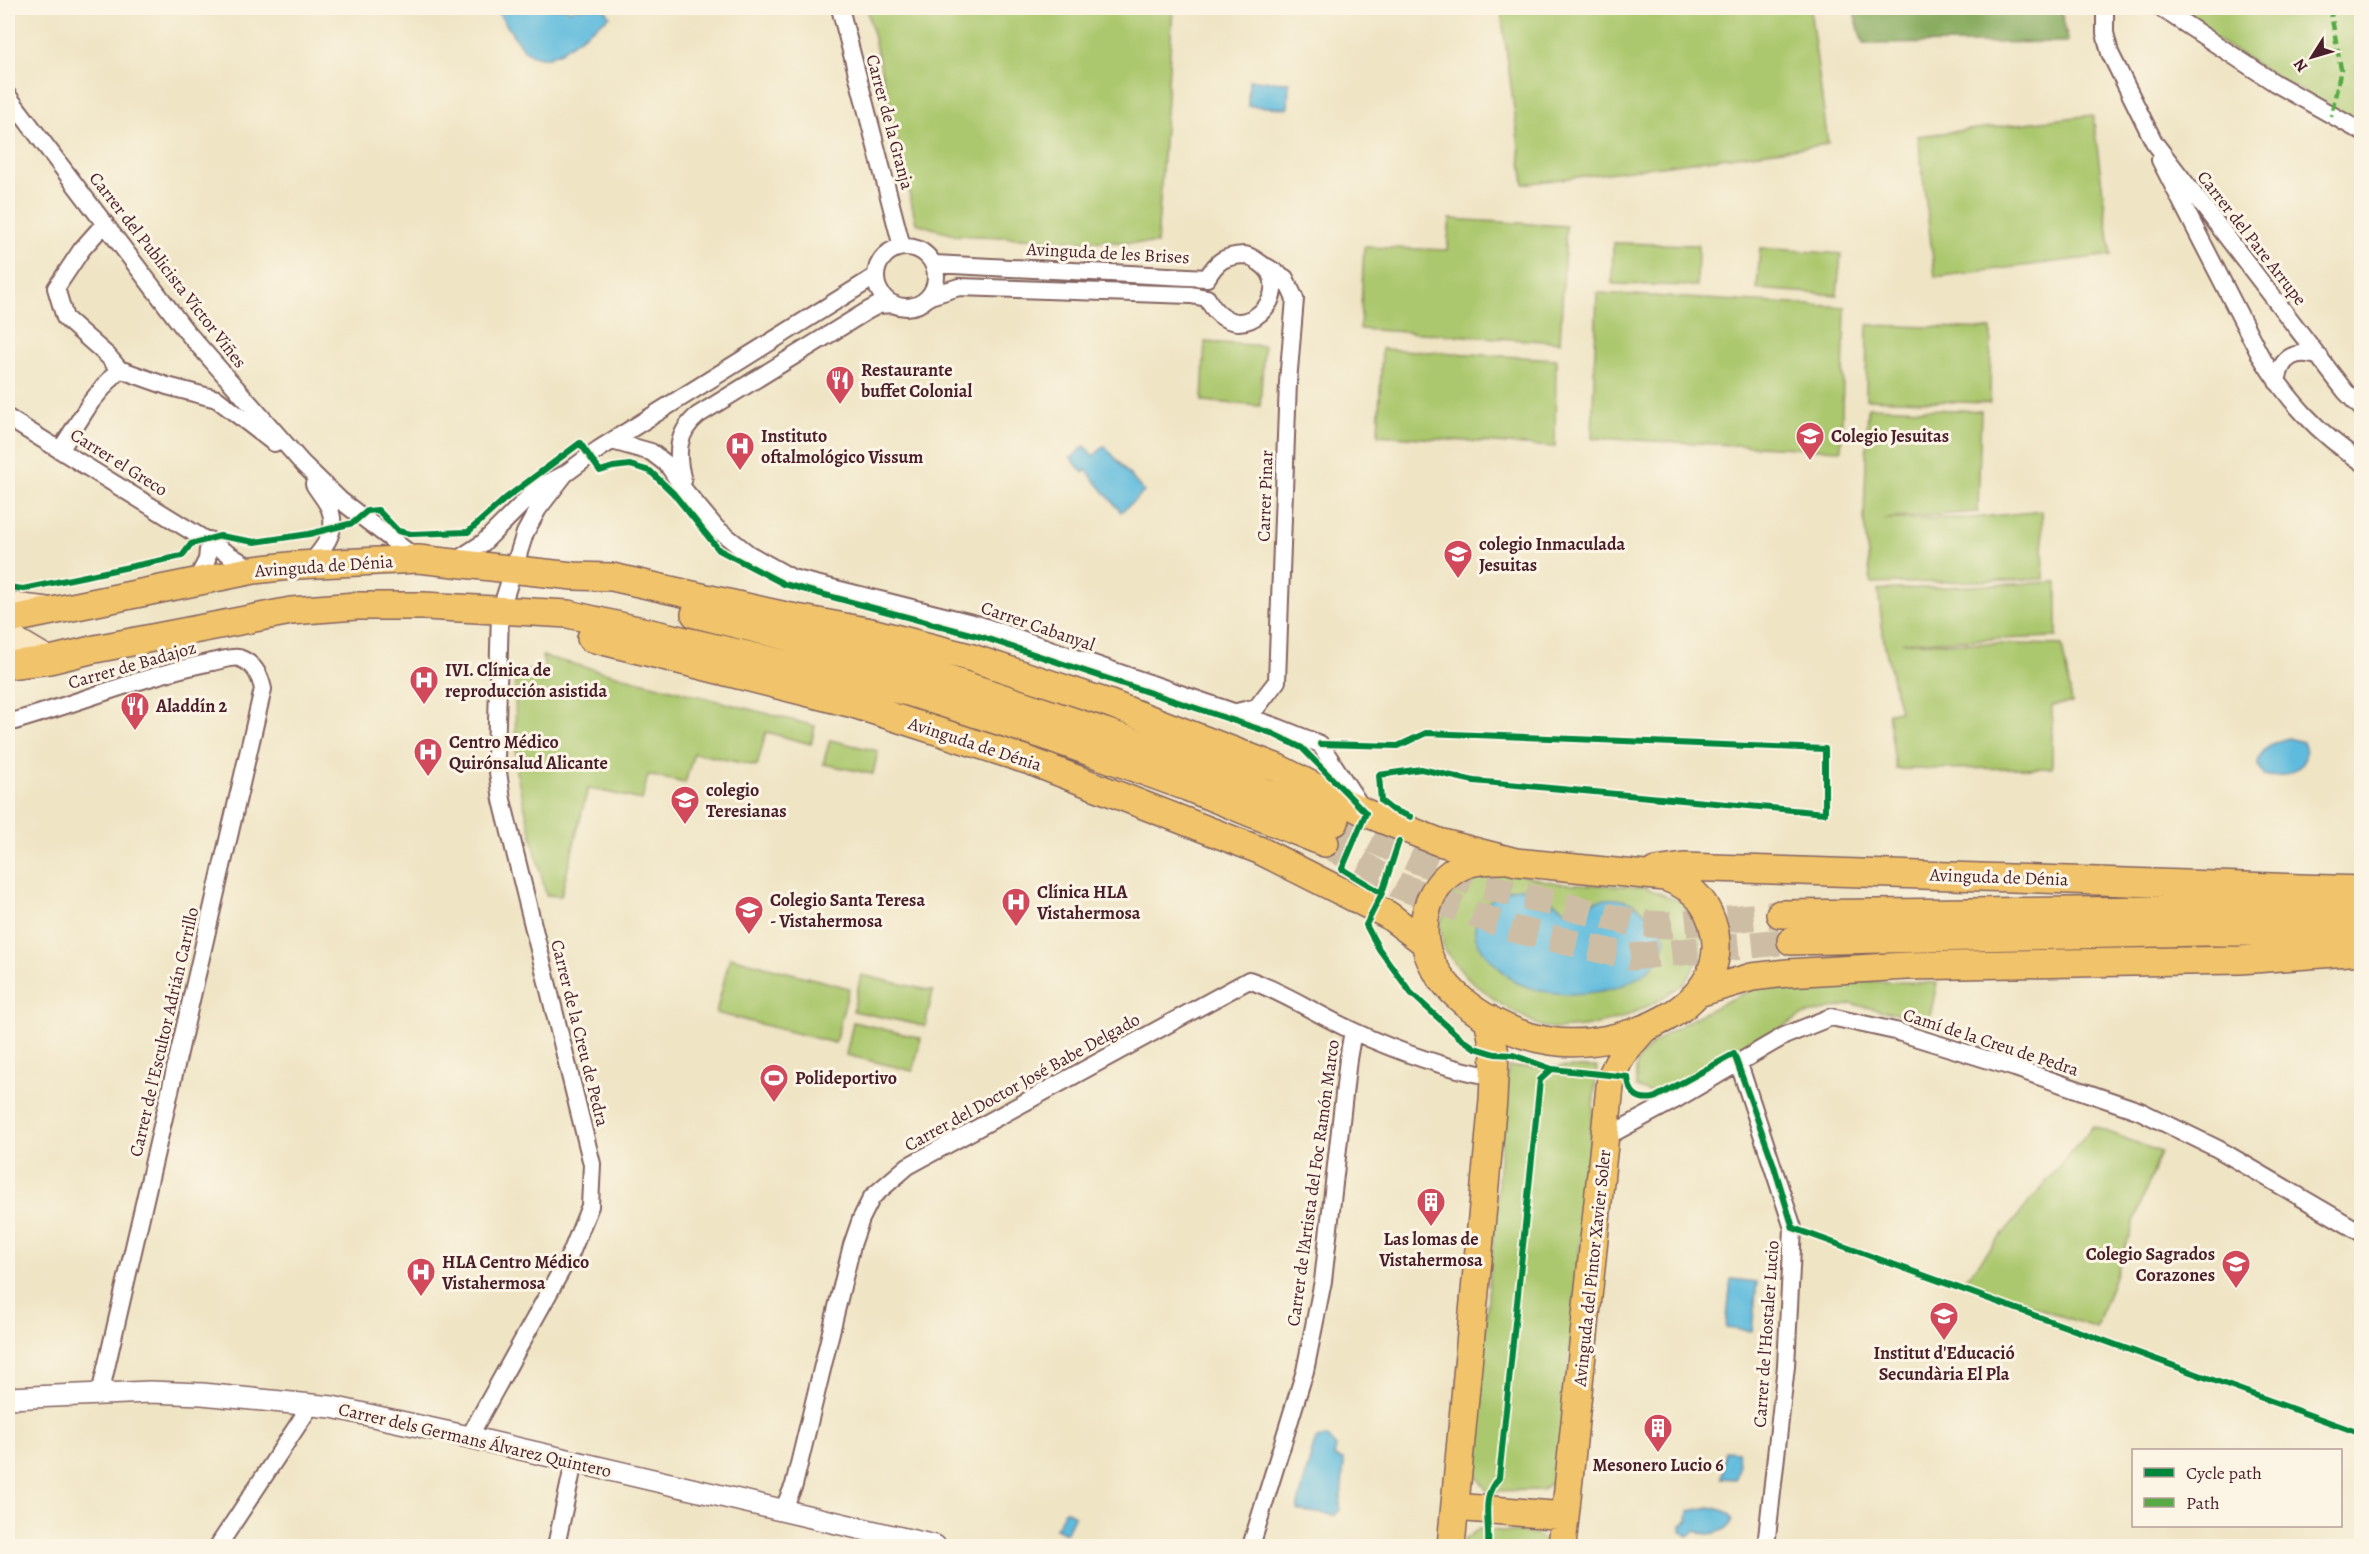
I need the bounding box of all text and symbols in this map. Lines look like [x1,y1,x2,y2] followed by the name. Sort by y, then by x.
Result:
[2282,27,2342,87] north arrow
[860,52,920,193] street label: Carrer de la Granja
[2288,54,2313,77] text: N
[2192,166,2312,310] street label: Carrer del Pare Arrupe
[84,167,252,373] street label: Carrer del Publicista Víctor Viñes
[1025,237,1190,269] street label: Avinguda de les Brises
[860,358,972,403] place label: Restaurante buffet Colonial
[824,364,856,406] restaurant icon: Restaurante buffet Colonial
[1794,420,1826,462] school or university icon: Colegio Jesuitas
[66,423,172,501] street label: Carrer el Greco
[761,424,923,469] place label: Instituto oftalmológico Vissum
[1831,424,1949,448] place label: Colegio Jesuitas
[724,430,756,472] hospital icon: Instituto oftalmológico Vissum
[1251,450,1279,542] street label: Carrer Pinar
[1479,532,1626,577] place label: colegio Inmaculada Jesuitas
[1442,538,1474,580] school or university icon: colegio Inmaculada Jesuitas
[253,549,395,583] street label: Avinguda de Dénia
[978,595,1099,657] street label: Carrer Cabanyal
[65,635,199,695] street label: Carrer de Badajoz
[445,658,608,703] place label: IVI. Clínica de reproducción asistida
[408,664,440,706] hospital icon: IVI. Clínica de reproducción asistida
[119,690,151,732] restaurant icon: Aladdín 2
[155,694,227,718] place label: Aladdín 2
[904,711,1045,777] street label: Avinguda de Dénia
[449,730,608,775] place label: Centro Médico Quirónsalud Alicante
[412,736,444,778] hospital icon: Centro Médico Quirónsalud Alicante
[706,778,787,823] place label: colegio Teresianas
[669,784,701,826] school or university icon: colegio Teresianas
[1928,863,2069,891] street label: Avinguda de Dénia
[1036,880,1141,925] place label: Clínica HLA Vistahermosa
[1000,886,1032,928] hospital icon: Clínica HLA Vistahermosa
[770,888,925,933] place label: Colegio Santa Teresa - Vistahermosa
[733,894,765,936] school or university icon: Colegio Santa Teresa - Vistahermosa
[124,905,204,1159] street label: Carrer de l'Escultor Adrián Carrillo
[545,937,615,1129] street label: Carrer de la Creu de Pedra
[1900,1002,2082,1082] street label: Camí de la Creu de Pedra
[900,1007,1144,1157] street label: Carrer del Doctor José Babe Delgado
[1281,1038,1345,1328] street label: Carrer de l'Artista del Foc Ramón Marco
[758,1062,790,1104] sports icon: Polideportivo
[795,1066,897,1090] place label: Polideportivo
[1568,1148,1616,1389] street label: Avinguda del Pintor Xavier Soler
[1415,1186,1447,1228] building icon: Las lomas de Vistahermosa
[1378,1227,1483,1272] place label: Las lomas de Vistahermosa
[1747,1239,1785,1429] street label: Carrer de l'Hostaler Lucio
[2086,1242,2215,1287] place label: Colegio Sagrados Corazones
[2220,1248,2252,1290] school or university icon: Colegio Sagrados Corazones
[441,1250,589,1295] place label: HLA Centro Médico Vistahermosa
[405,1256,437,1298] hospital icon: HLA Centro Médico Vistahermosa
[1928,1300,1960,1342] school or university icon: Institut d'Educació Secundària El Pla
[1873,1341,2015,1386] place label: Institut d'Educació Secundària El Pla
[336,1397,614,1483] street label: Carrer dels Germans Álvarez Quintero
[1642,1412,1674,1454] building icon: Mesonero Lucio 6
[2132,1449,2342,1527] legend
[1592,1453,1724,1477] place label: Mesonero Lucio 6
[2186,1461,2262,1485] text: Cycle path
[2186,1491,2220,1515] text: Path

